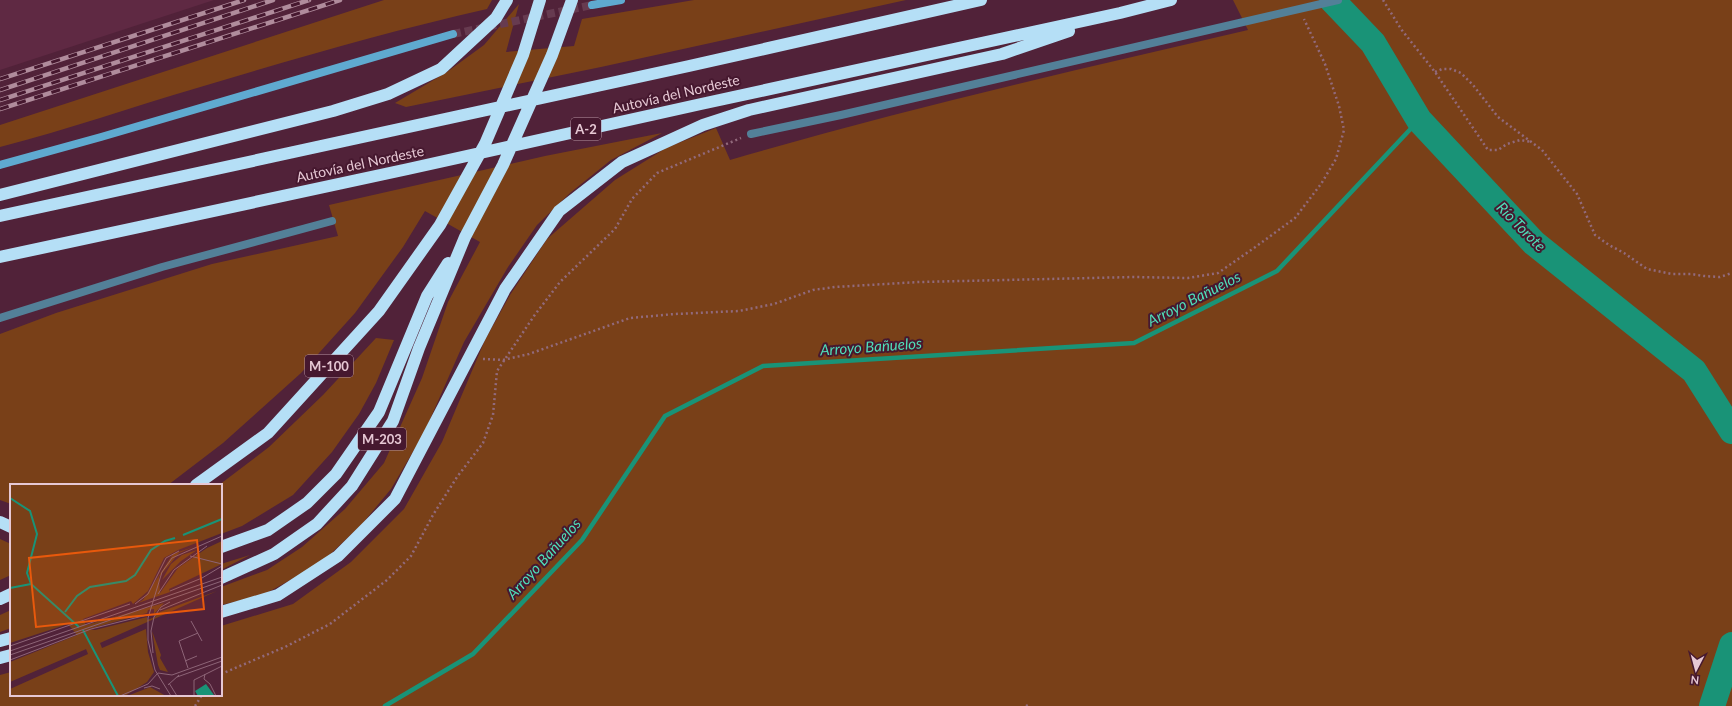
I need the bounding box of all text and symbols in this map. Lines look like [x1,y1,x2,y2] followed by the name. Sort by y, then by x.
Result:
[611,71,741,116] street label: Autovía del Nordeste
[571,118,601,140] road number: A-2
[295,142,425,185] street label: Autovía del Nordeste
[1493,198,1550,255] water label: Río Torote
[1143,267,1243,330] water label: Arroyo Bañuelos
[818,333,922,359] water label: Arroyo Bañuelos
[305,355,353,377] road number: M-100
[358,428,406,450] road number: M-203
[10,484,222,696] inset map
[502,514,584,603] water label: Arroyo Bañuelos
[1676,650,1716,690] north arrow
[1690,674,1700,687] text: N

